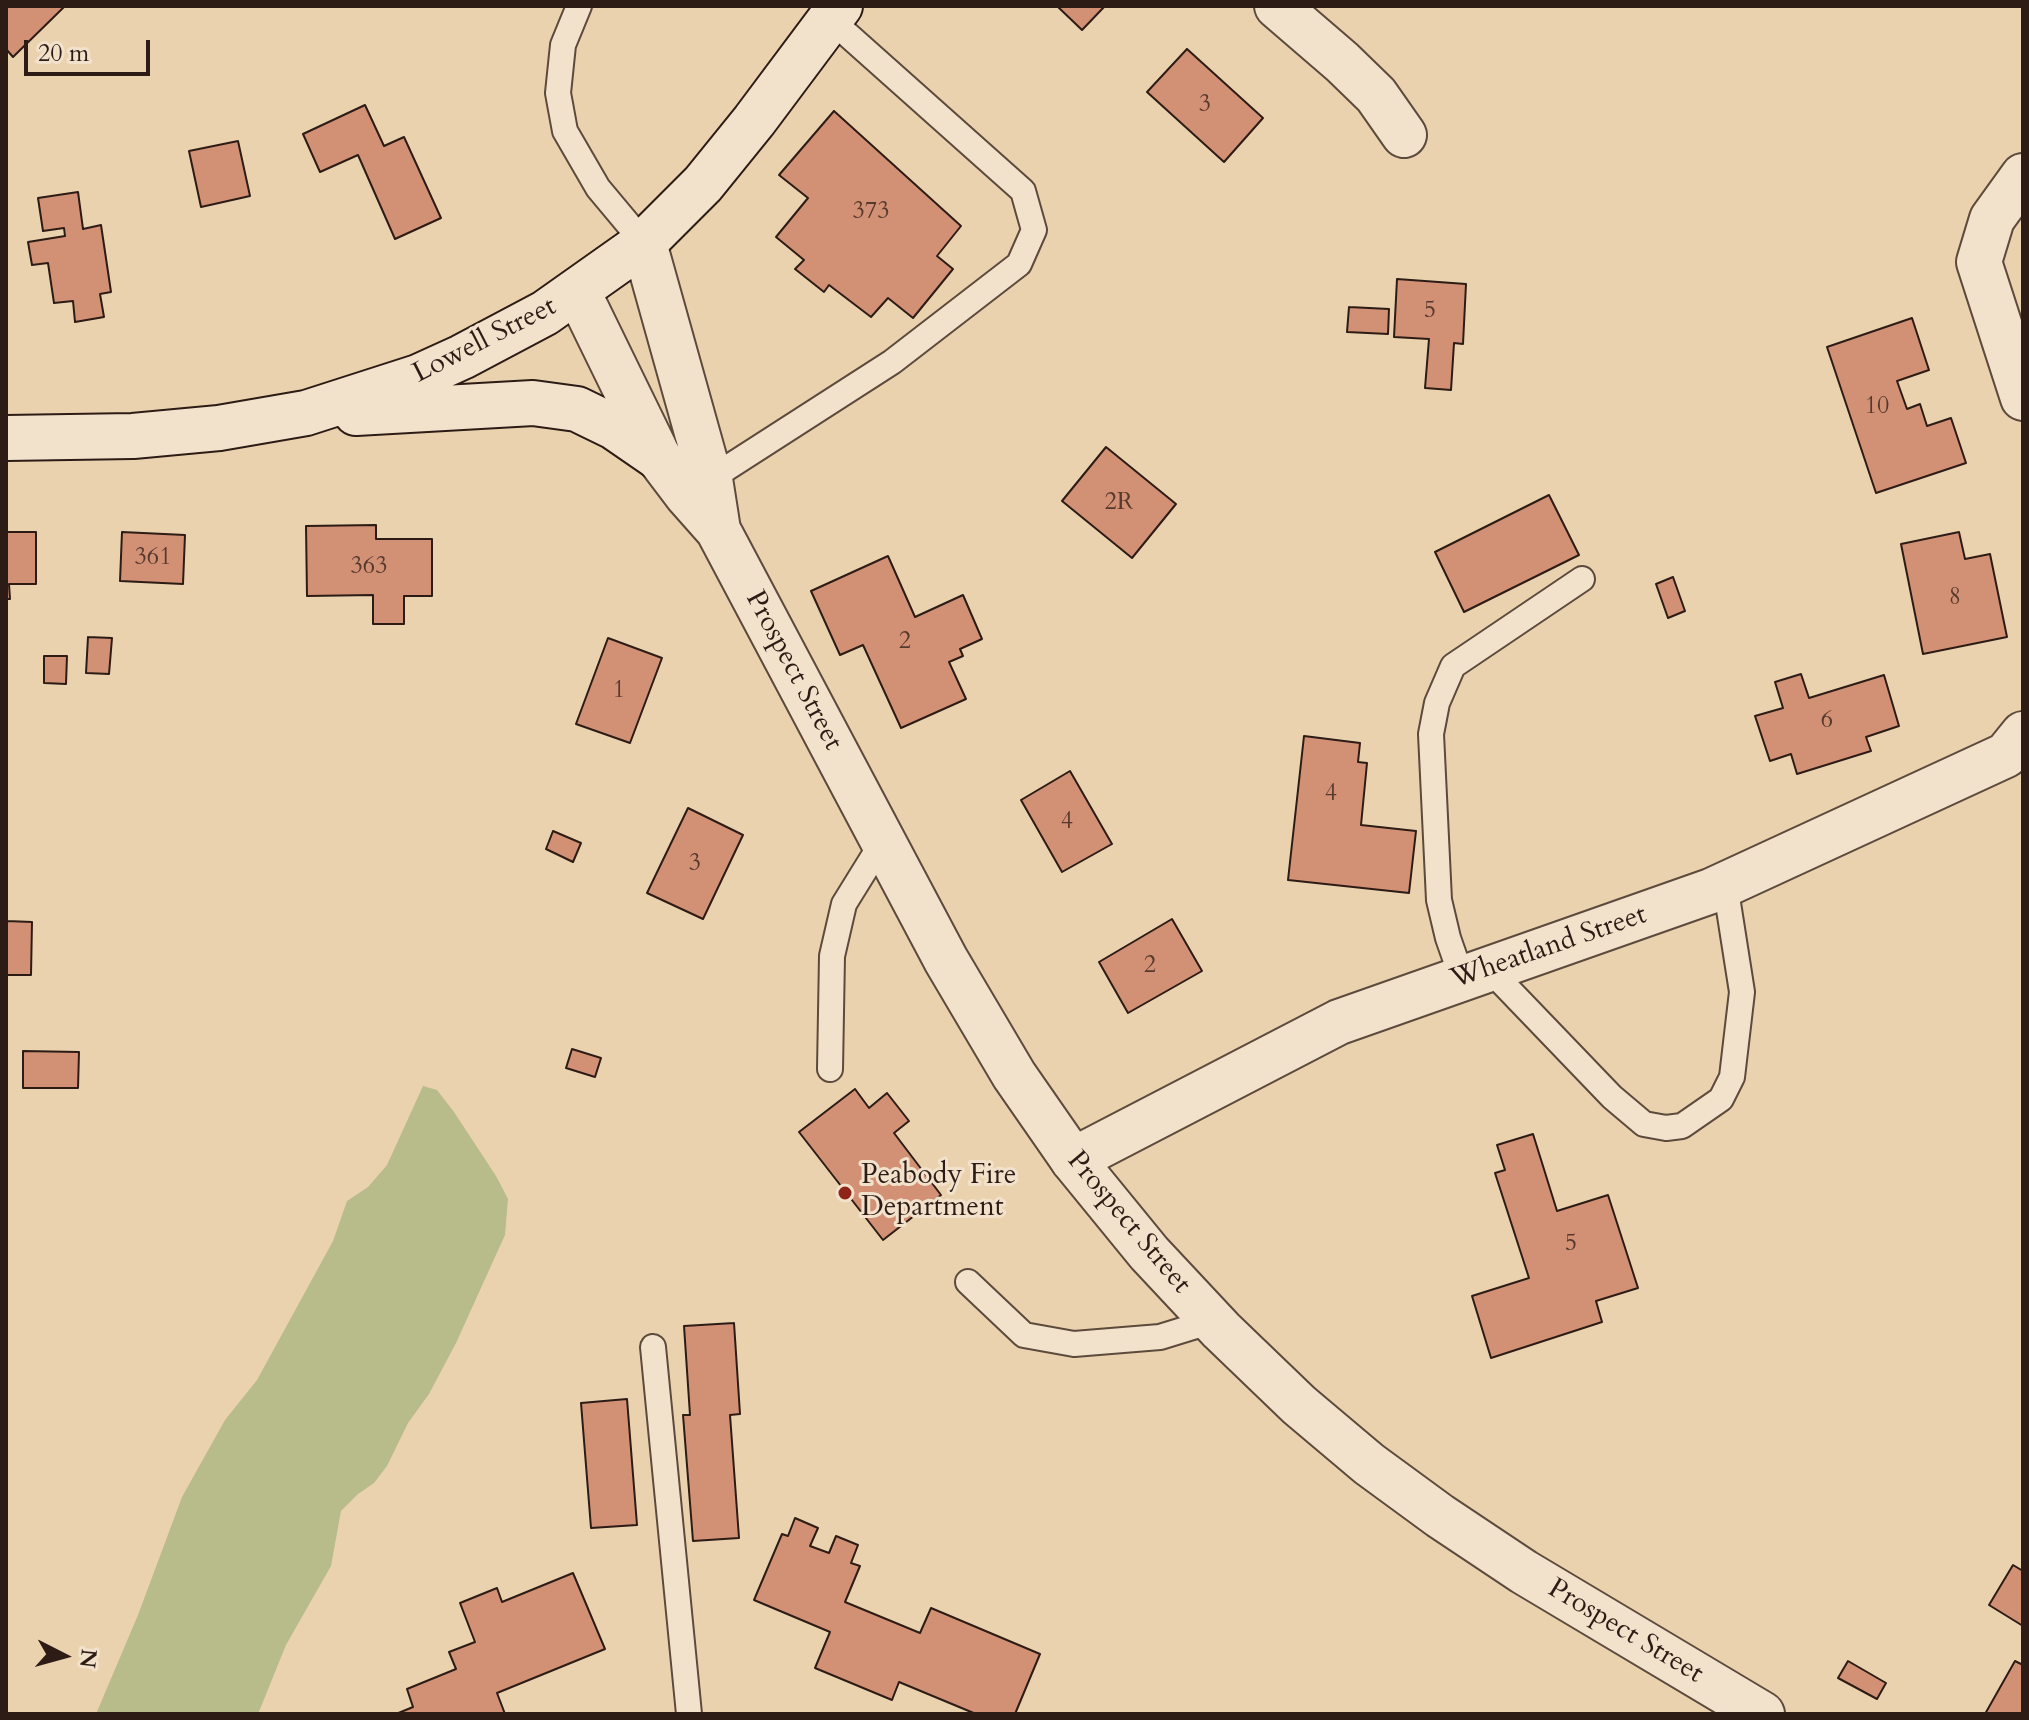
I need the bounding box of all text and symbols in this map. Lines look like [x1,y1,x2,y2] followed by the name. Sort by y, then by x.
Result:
[28,24,154,74] scale bar
[38,37,89,70] text: 20 m
[1199,91,1211,119] house number: 3
[853,198,889,226] house number: 373
[408,291,562,391] street label: Lowell Street
[1424,297,1436,325] house number: 5
[1865,393,1889,421] house number: 10
[1105,489,1133,517] house number: 2R
[135,544,171,572] house number: 361
[351,553,387,581] house number: 363
[1949,584,1961,612] house number: 8
[737,586,849,756] street label: Prospect Street
[899,628,911,656] house number: 2
[613,677,625,705] house number: 1
[1821,707,1833,735] house number: 6
[1325,780,1337,808] house number: 4
[1061,808,1073,836] house number: 4
[689,850,701,878] house number: 3
[1447,899,1651,997] street label: Wheatland Street
[1144,952,1156,980] house number: 2
[1059,1145,1197,1301] street label: Prospect Street
[861,1160,1017,1226] place label: Peabody Fire Department
[836,1184,854,1202] marker: Peabody Fire Department
[1565,1230,1577,1258] house number: 5
[1541,1572,1709,1692] street label: Prospect Street
[24,1616,104,1696] north arrow
[72,1647,104,1670] text: N

